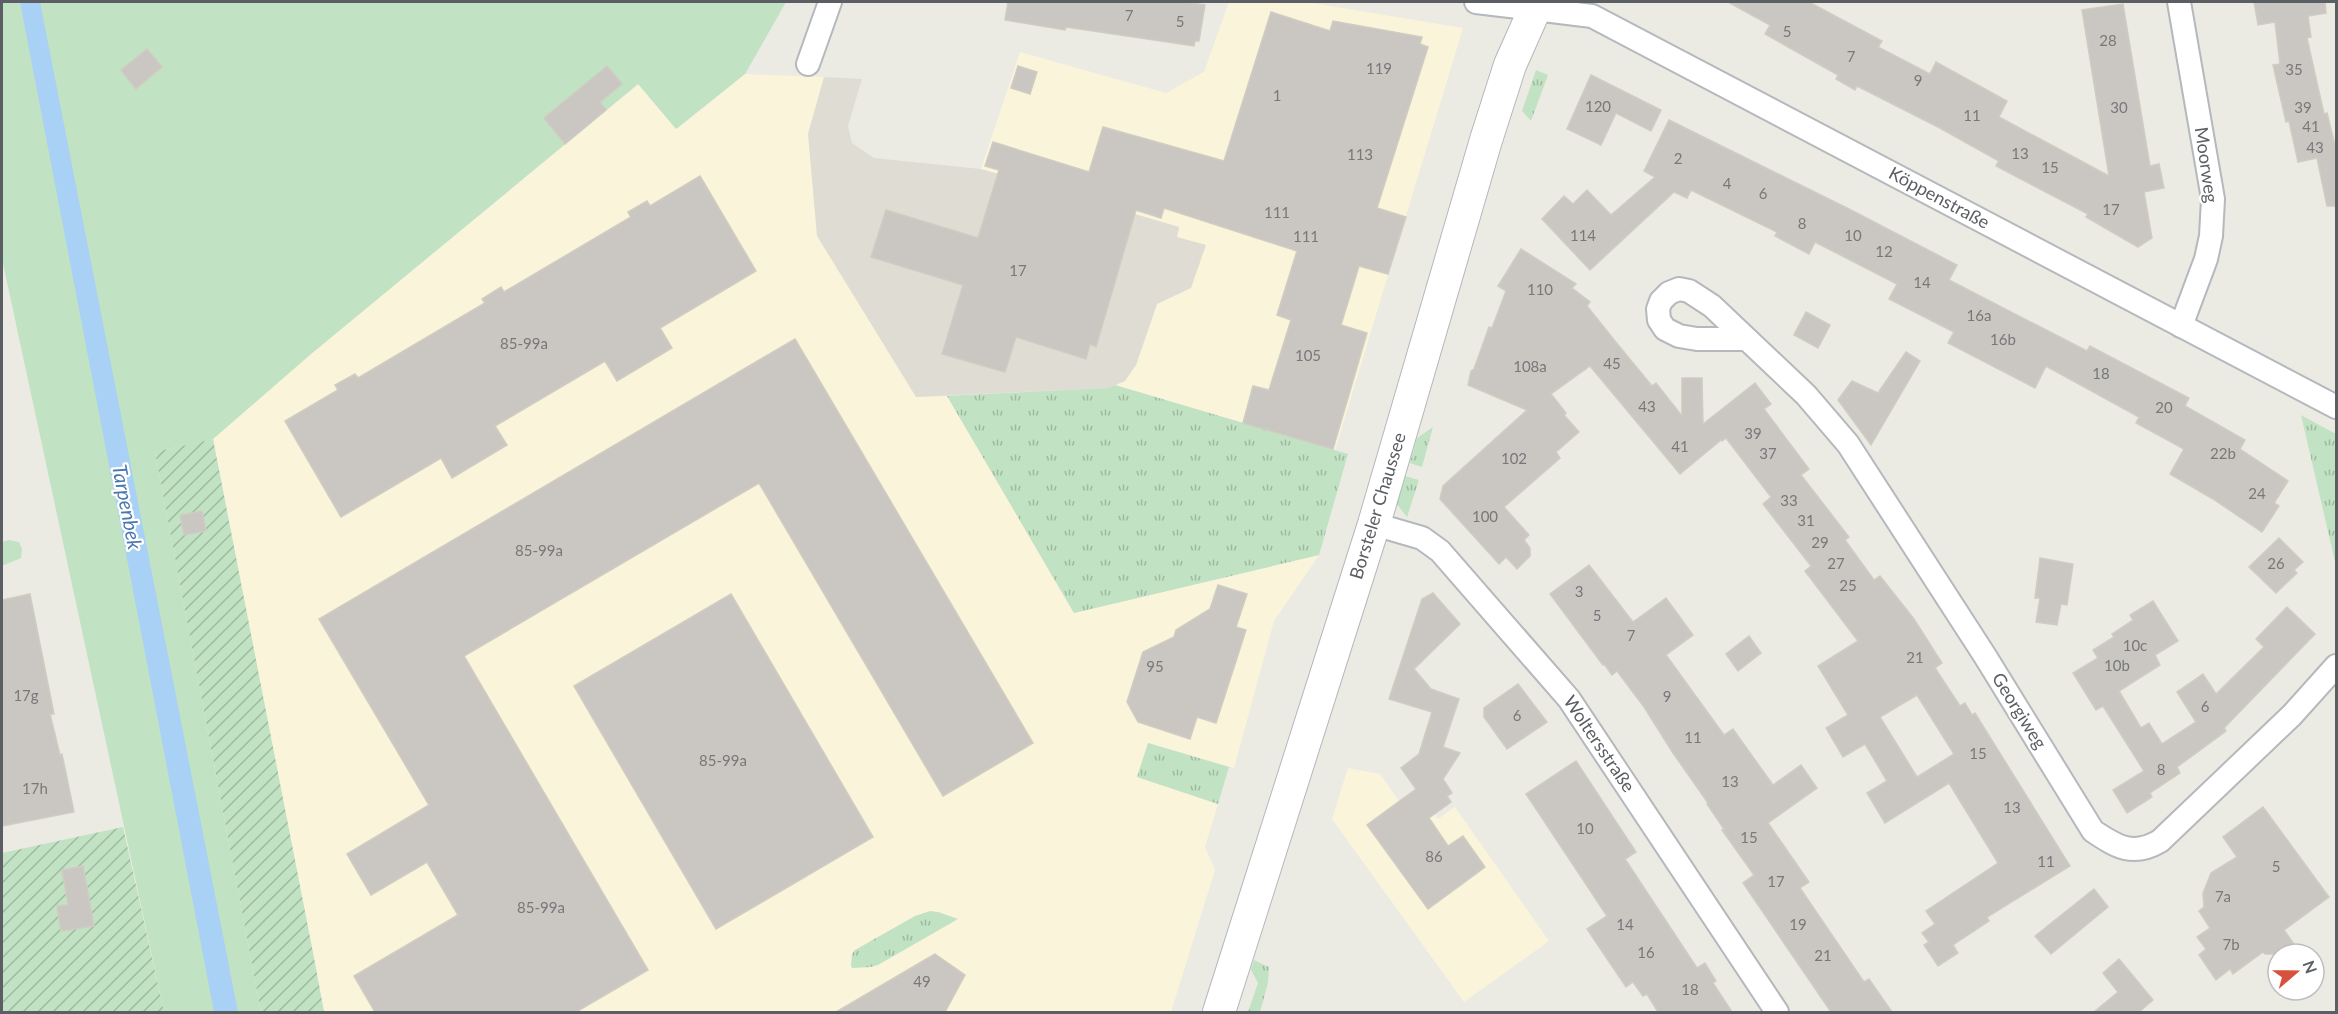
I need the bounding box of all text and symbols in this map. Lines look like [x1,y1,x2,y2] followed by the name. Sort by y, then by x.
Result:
[1125,6,1134,24] house number: 7
[1176,12,1184,30] house number: 5
[1783,22,1791,40] house number: 5
[2099,31,2117,49] house number: 28
[1847,47,1856,65] house number: 7
[1366,59,1392,77] house number: 119
[2285,60,2303,78] house number: 35
[1914,71,1922,89] house number: 9
[1273,86,1281,104] house number: 1
[1585,97,1611,115] house number: 120
[2110,98,2128,116] house number: 30
[2294,98,2312,116] house number: 39
[1963,106,1981,124] house number: 11
[2302,117,2320,135] house number: 41
[2191,126,2223,204] street label: Moorweg
[2306,138,2324,156] house number: 43
[2011,144,2029,162] house number: 13
[1347,145,1373,163] house number: 113
[1674,149,1682,167] house number: 2
[2041,158,2059,176] house number: 15
[1885,161,1994,233] street label: Köppenstraße
[1723,174,1732,192] house number: 4
[1759,184,1768,202] house number: 6
[2102,200,2120,218] house number: 17
[1264,203,1290,221] house number: 111
[1798,214,1806,232] house number: 8
[1570,226,1596,244] house number: 114
[1844,226,1862,244] house number: 10
[1293,227,1319,245] house number: 111
[1875,242,1893,260] house number: 12
[1009,261,1027,279] house number: 17
[1913,273,1931,291] house number: 14
[1527,280,1553,298] house number: 110
[1967,306,1991,324] house number: 16a
[1990,330,2016,348] house number: 16b
[500,334,548,352] house number: 85-99a
[1295,346,1321,364] house number: 105
[1603,354,1621,372] house number: 45
[1513,357,1547,375] house number: 108a
[2092,364,2110,382] house number: 18
[1638,397,1656,415] house number: 43
[2155,398,2173,416] house number: 20
[1744,424,1762,442] house number: 39
[1344,430,1410,582] street label: Borsteler Chaussee
[1671,437,1689,455] house number: 41
[1759,444,1777,462] house number: 37
[2210,444,2236,462] house number: 22b
[1501,449,1527,467] house number: 102
[108,462,148,552] water label: Tarpenbek
[2248,484,2266,502] house number: 24
[1780,491,1798,509] house number: 33
[1472,507,1498,525] house number: 100
[1797,511,1815,529] house number: 31
[1811,533,1829,551] house number: 29
[515,541,563,559] house number: 85-99a
[1827,554,1845,572] house number: 27
[2267,554,2285,572] house number: 26
[1839,576,1857,594] house number: 25
[1575,582,1583,600] house number: 3
[1593,606,1601,624] house number: 5
[1627,626,1636,644] house number: 7
[2123,636,2147,654] house number: 10c
[1906,648,1924,666] house number: 21
[2104,656,2130,674] house number: 10b
[1146,657,1164,675] house number: 95
[1988,668,2052,753] street label: Georgiweg
[13,686,39,704] house number: 17g
[1663,687,1671,705] house number: 9
[1559,691,1640,796] street label: Woltersstraße
[2201,697,2210,715] house number: 6
[1513,706,1522,724] house number: 6
[1684,728,1702,746] house number: 11
[1969,744,1987,762] house number: 15
[699,751,747,769] house number: 85-99a
[2157,760,2165,778] house number: 8
[1721,772,1739,790] house number: 13
[22,779,48,797] house number: 17h
[2003,798,2021,816] house number: 13
[1576,819,1594,837] house number: 10
[1740,828,1758,846] house number: 15
[1425,847,1443,865] house number: 86
[2037,852,2055,870] house number: 11
[2272,857,2280,875] house number: 5
[1767,872,1785,890] house number: 17
[2215,887,2231,905] house number: 7a
[517,898,565,916] house number: 85-99a
[1616,915,1634,933] house number: 14
[1789,915,1807,933] house number: 19
[2222,935,2240,953] house number: 7b
[2266,942,2326,1002] north arrow
[1637,943,1655,961] house number: 16
[1814,946,1832,964] house number: 21
[2300,958,2322,976] text: N
[913,972,931,990] house number: 49
[1681,980,1699,998] house number: 18

